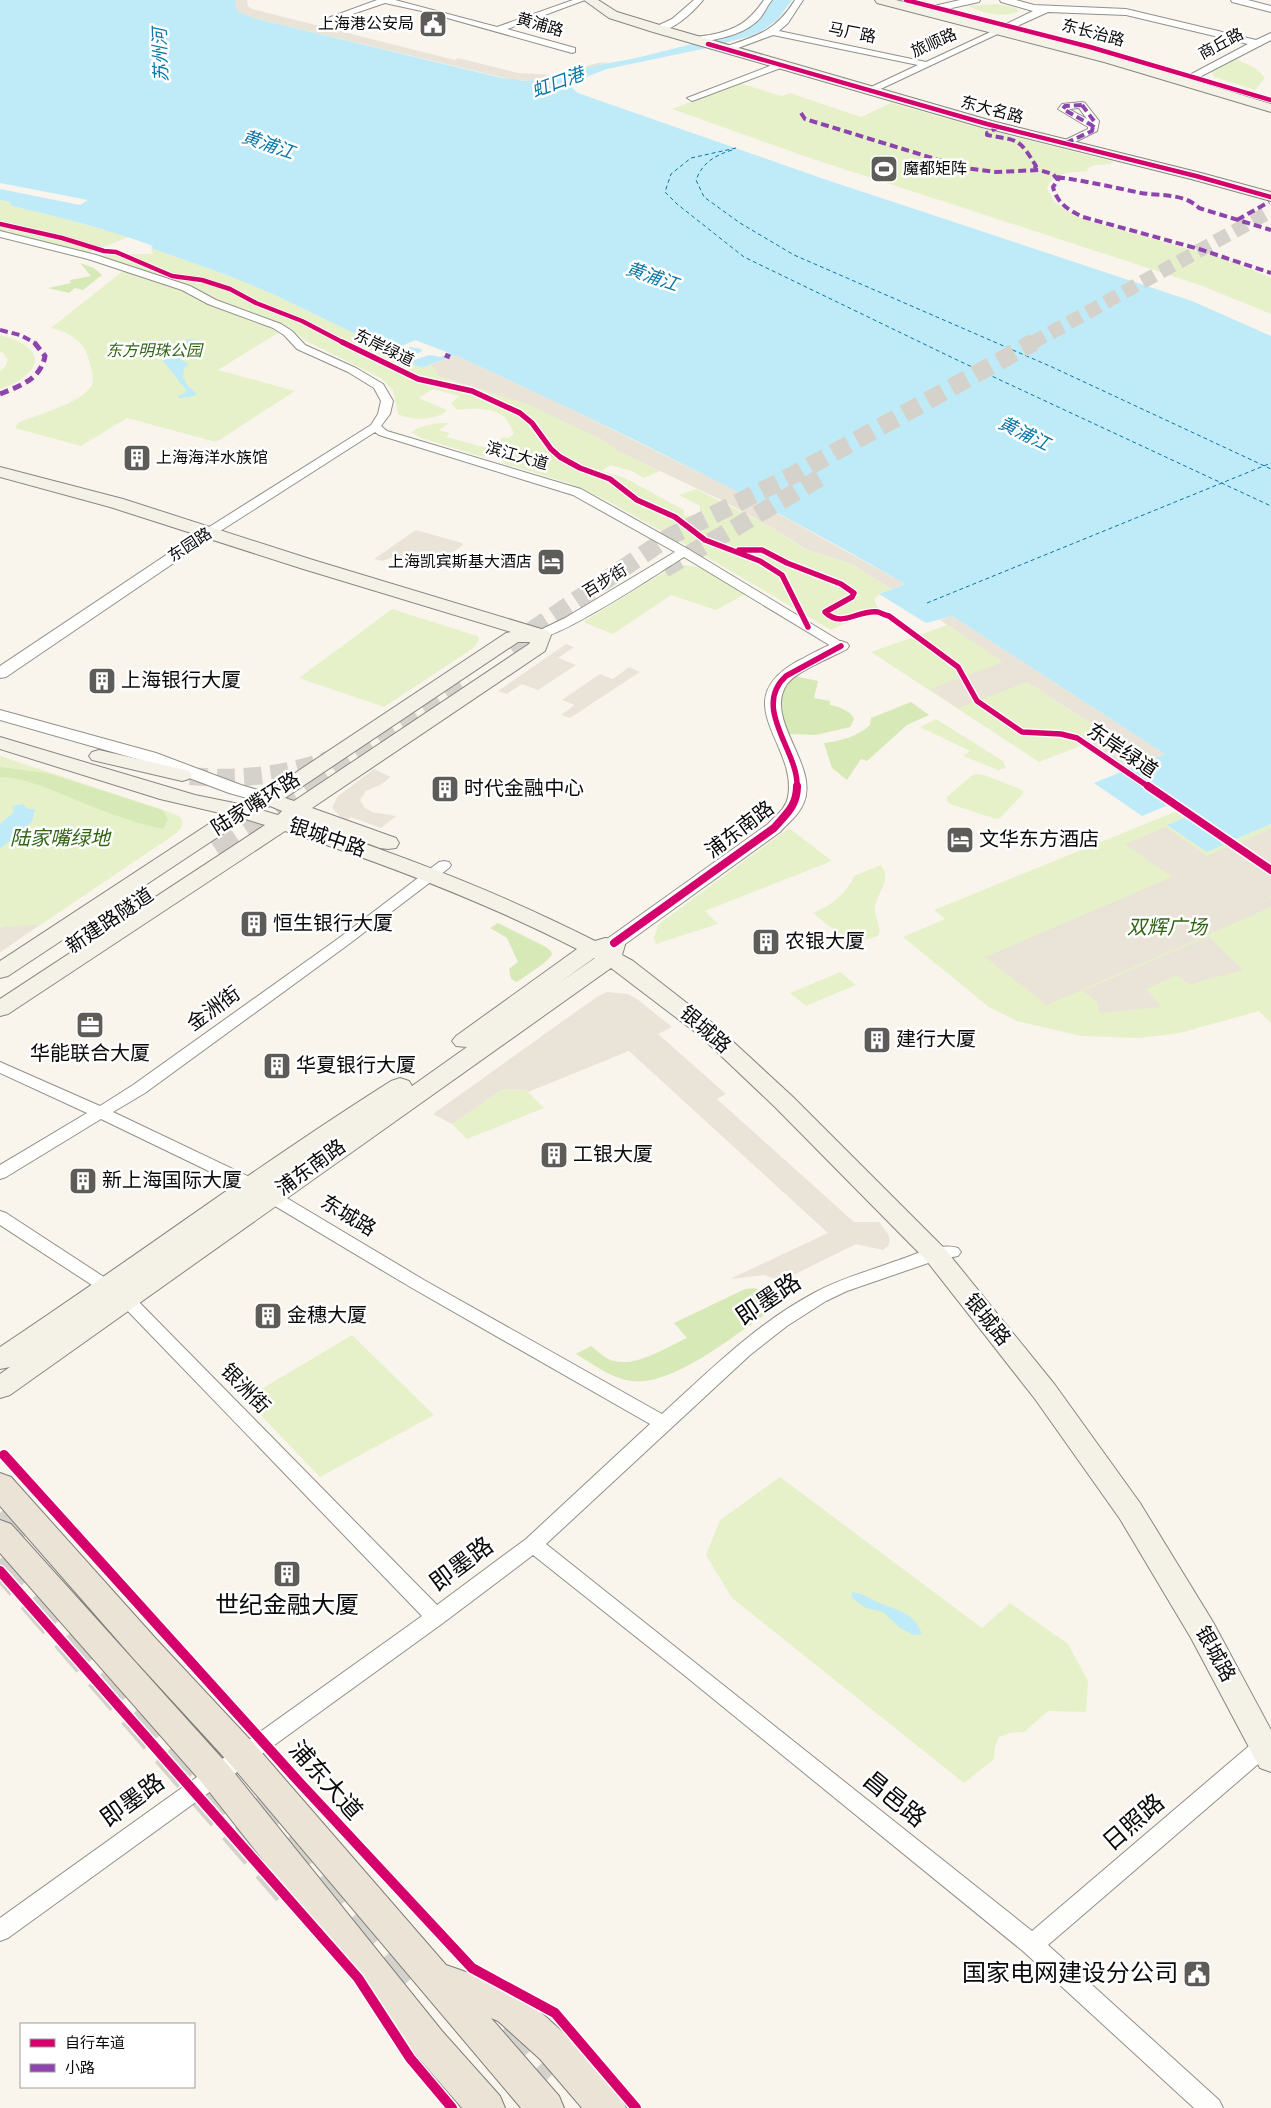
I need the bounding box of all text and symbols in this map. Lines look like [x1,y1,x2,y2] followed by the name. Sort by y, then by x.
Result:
[514,7,566,43] street label: 黄浦路
[418,9,448,39] public building icon: 上海港公安局
[318,12,414,36] place label: 上海港公安局
[1059,13,1127,53] street label: 东长治路
[826,17,878,49] street label: 马厂路
[907,22,961,64] street label: 旅顺路
[1194,22,1248,66] street label: 商丘路
[146,25,175,82] water label: 苏州河
[528,60,591,105] water label: 虹口港
[958,90,1026,130] street label: 东大名路
[238,123,300,167] water label: 黄浦江
[869,154,899,184] sports icon: 魔都矩阵
[903,157,967,181] place label: 魔都矩阵
[622,255,684,299] water label: 黄浦江
[350,323,418,373] street label: 东岸绿道
[106,339,204,363] park label: 东方明珠公园
[994,410,1056,459] water label: 黄浦江
[483,436,551,476] street label: 滨江大道
[122,443,152,473] building icon: 上海海洋水族馆
[156,446,268,470] place label: 上海海洋水族馆
[163,522,217,568] street label: 东园路
[536,547,566,577] hotel icon: 上海凯宾斯基大酒店
[388,550,532,574] place label: 上海凯宾斯基大酒店
[578,558,632,604] street label: 百步街
[87,666,117,696] building icon: 上海银行大厦
[121,666,241,696] place label: 上海银行大厦
[1080,716,1164,786] street label: 东岸绿道
[206,765,306,843] street label: 陆家嘴环路
[430,774,460,804] building icon: 时代金融中心
[464,774,584,804] place label: 时代金融中心
[699,794,781,866] street label: 浦东南路
[284,811,370,865] street label: 银城中路
[10,824,112,854] park label: 陆家嘴绿地
[945,825,975,855] hotel icon: 文华东方酒店
[979,825,1099,855] place label: 文华东方酒店
[60,881,160,961] street label: 新建路隧道
[239,909,269,939] building icon: 恒生银行大厦
[273,909,393,939] place label: 恒生银行大厦
[1127,913,1209,943] park label: 双辉广场
[751,927,781,957] building icon: 农银大厦
[785,927,865,957] place label: 农银大厦
[181,979,247,1039] street label: 金洲街
[673,999,737,1061] street label: 银城路
[75,1010,105,1040] office icon: 华能联合大厦
[862,1025,892,1055] building icon: 建行大厦
[896,1025,976,1055] place label: 建行大厦
[30,1039,150,1069] place label: 华能联合大厦
[262,1051,292,1081] building icon: 华夏银行大厦
[296,1051,416,1081] place label: 华夏银行大厦
[270,1132,352,1204] street label: 浦东南路
[539,1140,569,1170] building icon: 工银大厦
[573,1140,653,1170] place label: 工银大厦
[68,1166,98,1196] building icon: 新上海国际大厦
[102,1166,242,1196] place label: 新上海国际大厦
[315,1188,381,1244] street label: 东城路
[729,1265,809,1335] street label: 即墨路
[956,1287,1018,1353] street label: 银城路
[253,1301,283,1331] building icon: 金穗大厦
[287,1301,367,1331] place label: 金穗大厦
[213,1357,277,1421] street label: 银洲街
[422,1529,502,1601] street label: 即墨路
[272,1559,302,1589] building icon: 世纪金融大厦
[215,1588,359,1624] place label: 世纪金融大厦
[1187,1620,1243,1688] street label: 银城路
[280,1733,370,1829] street label: 浦东大道
[855,1763,933,1837] street label: 昌邑路
[93,1765,173,1837] street label: 即墨路
[1095,1786,1173,1860] street label: 日照路
[962,1956,1178,1992] place label: 国家电网建设分公司
[1182,1959,1212,1989] public building icon: 国家电网建设分公司
[20,2023,195,2088] legend
[65,2032,125,2055] text: 自行车道
[65,2057,95,2080] text: 小路

